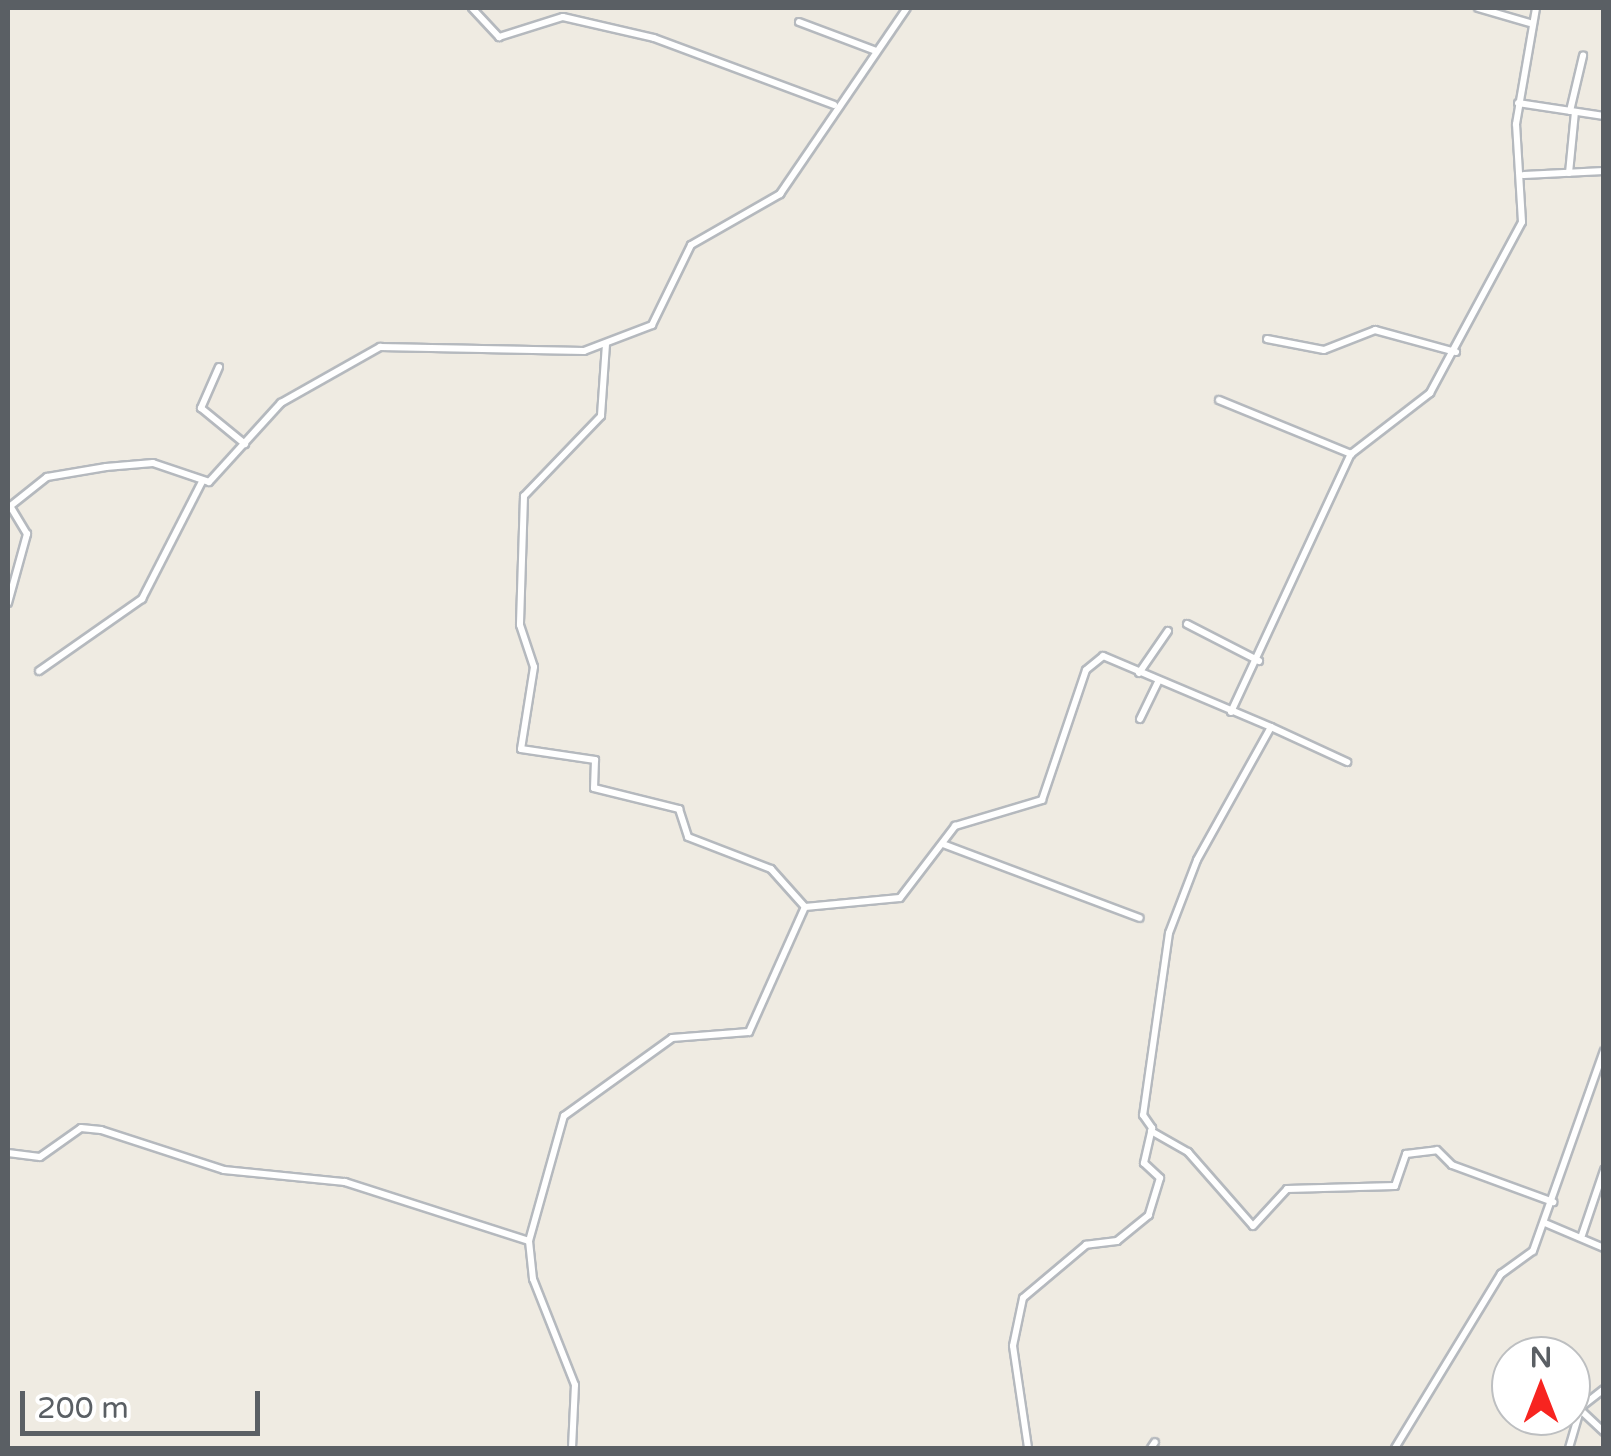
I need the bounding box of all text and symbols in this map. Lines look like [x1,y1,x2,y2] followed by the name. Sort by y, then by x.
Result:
[1491,1336,1591,1436] north arrow
[1530,1341,1552,1375] text: N
[25,1371,265,1433] scale bar
[37,1390,129,1427] text: 200 m

